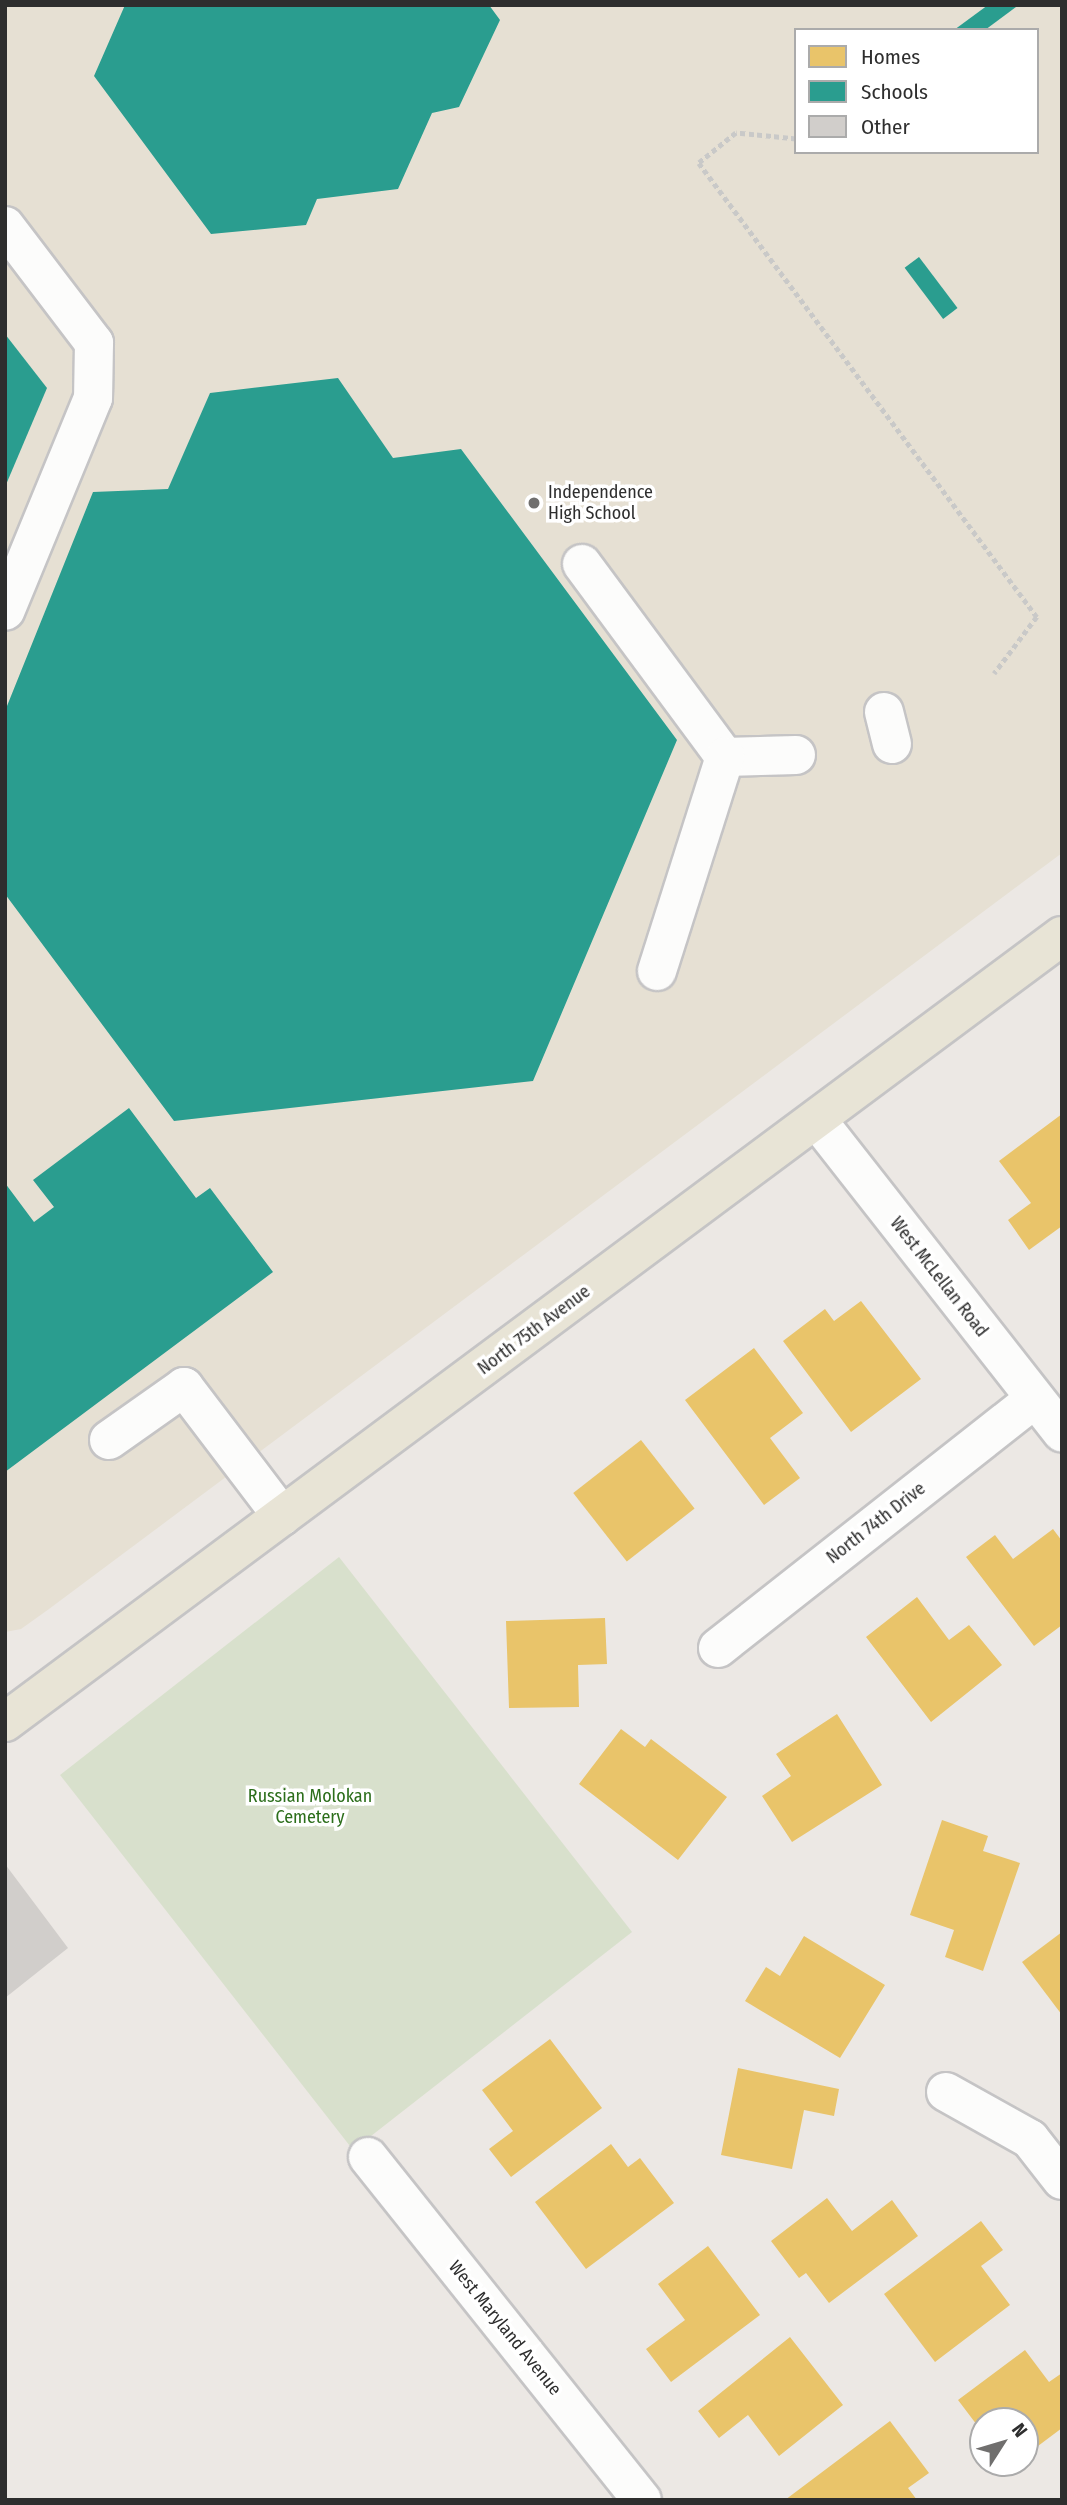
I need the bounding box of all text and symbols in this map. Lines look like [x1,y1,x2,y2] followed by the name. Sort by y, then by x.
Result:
[794,28,1039,154] legend
[861,44,920,70] text: Homes
[861,79,928,105] text: Schools
[861,114,910,140] text: Other
[548,482,653,524] place label: Independence High School
[526,495,542,511] marker: Independence High School
[885,1213,993,1341] street label: West McLellan Road
[474,1281,594,1379] street label: North 75th Avenue
[822,1478,930,1568] street label: North 74th Drive
[248,1786,372,1828] park label: Russian Molokan Cemetery
[444,2256,566,2400] street label: West Maryland Avenue
[969,2407,1039,2477] north arrow
[1007,2419,1032,2442] text: N

